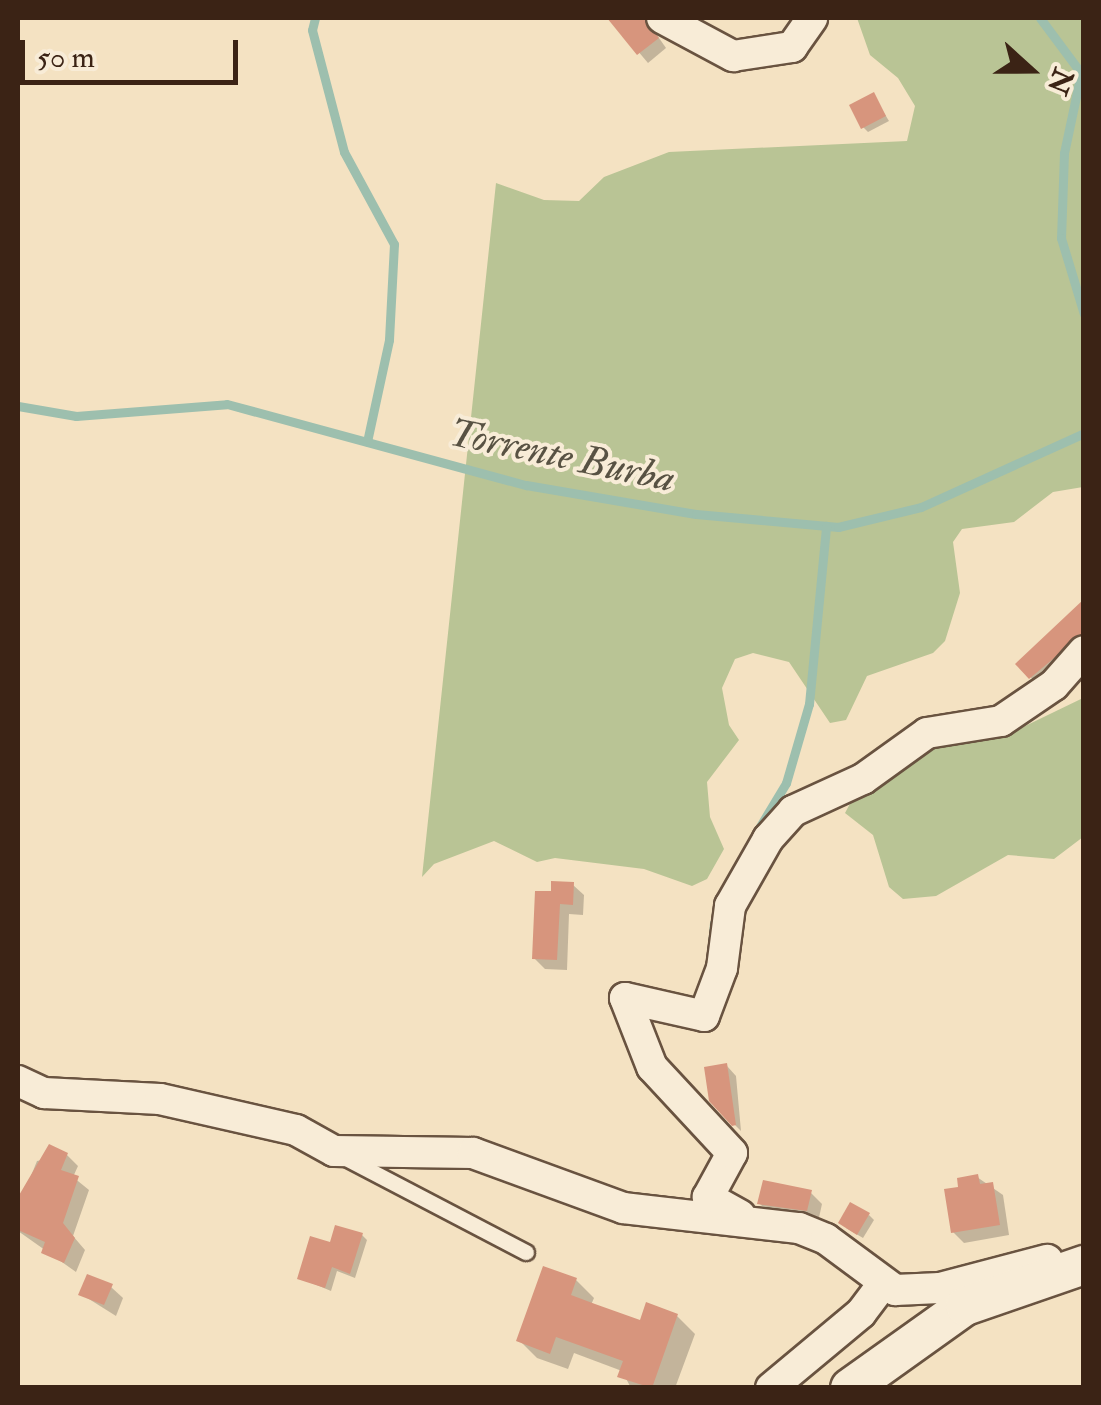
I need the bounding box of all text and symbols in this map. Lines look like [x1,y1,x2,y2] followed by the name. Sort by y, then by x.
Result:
[25,20,242,82] scale bar
[981,20,1081,120] north arrow
[37,39,95,76] text: 50 m
[1039,63,1080,99] text: N
[445,409,679,503] water label: Torrente Burba

